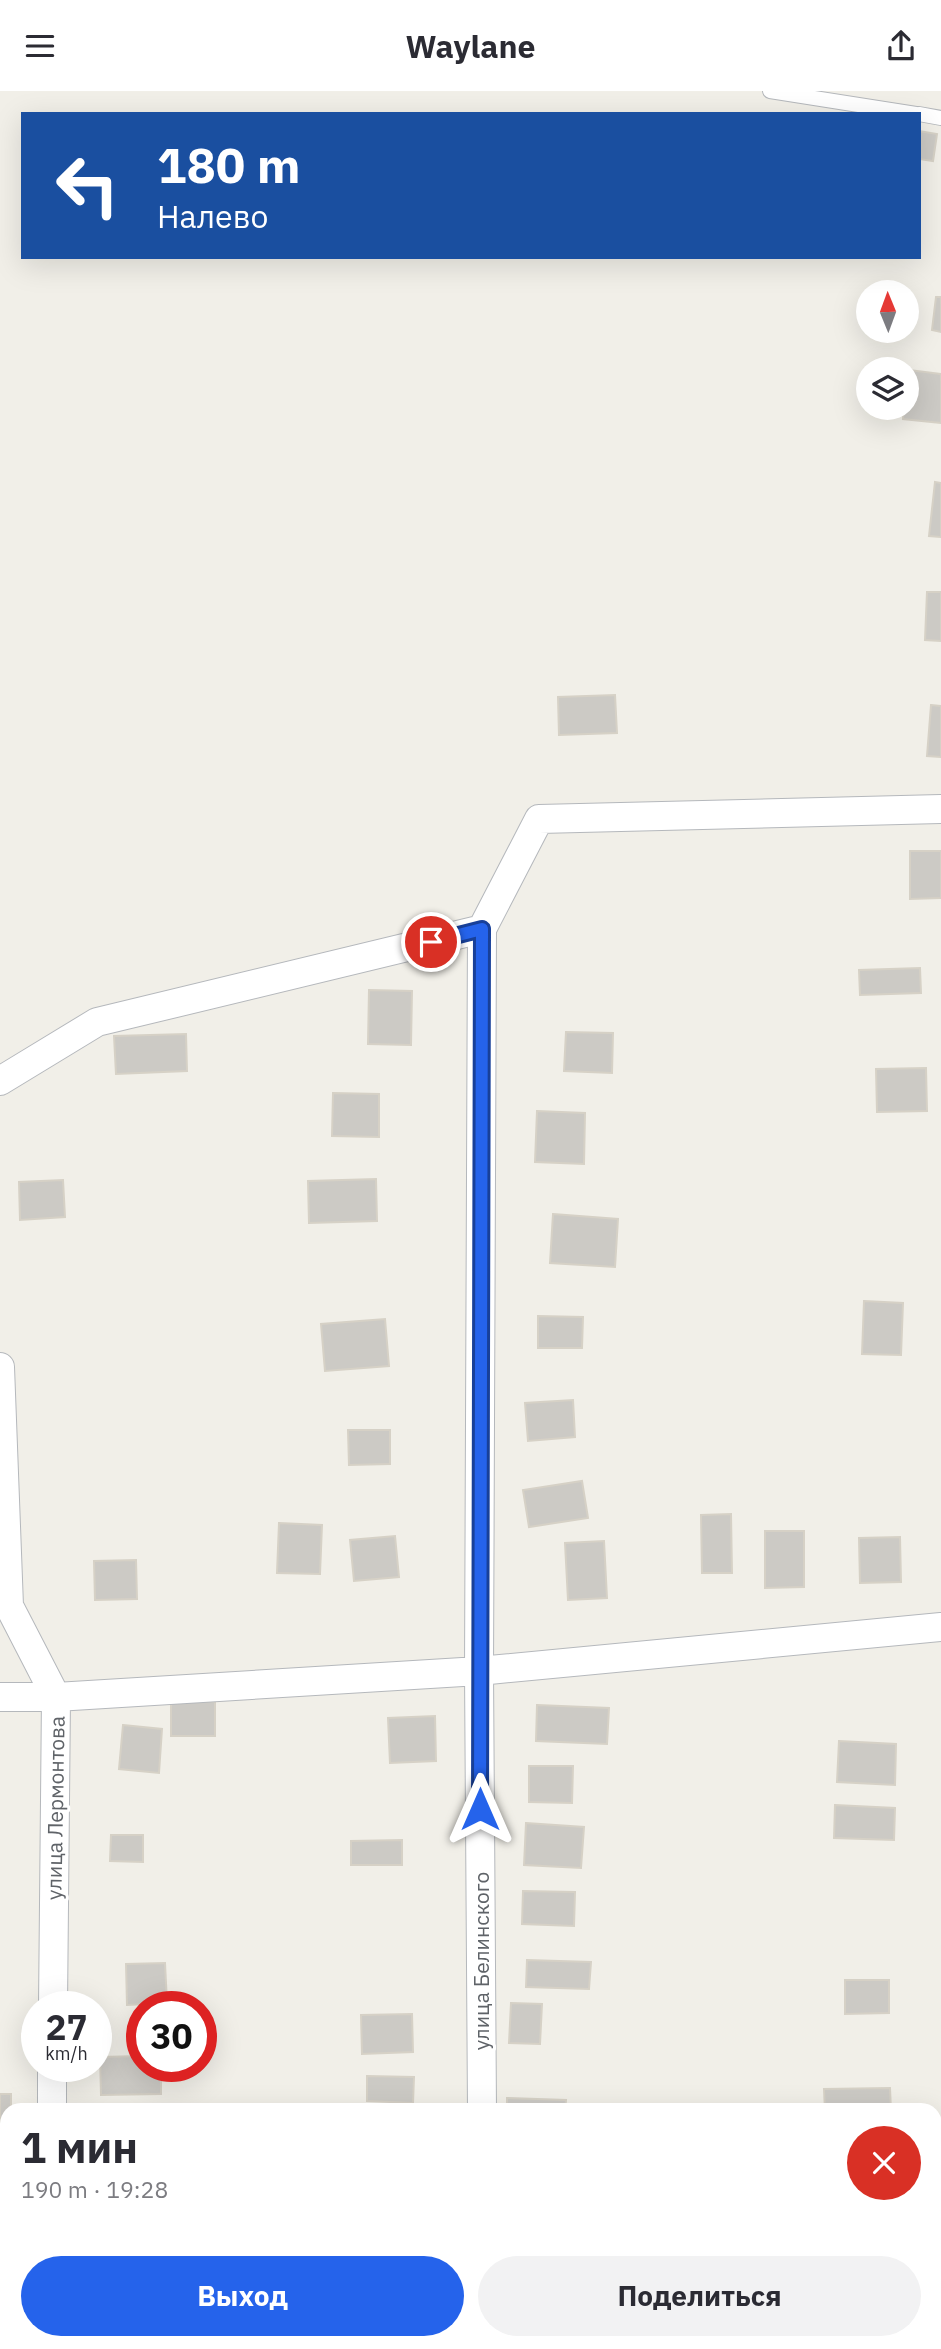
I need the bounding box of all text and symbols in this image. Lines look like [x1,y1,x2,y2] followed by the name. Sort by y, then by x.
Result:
[405,25,536,67] text: Waylane
[21,27,59,65] icon: menu
[882,27,920,65] icon: share
[157,133,301,196] text: 180 m
[42,140,133,231] icon: left
[157,195,268,237] text: Налево
[856,280,919,343] north arrow
[856,280,919,420] map controls
[856,357,919,420] button: layers
[401,912,461,972] pin
[412,923,450,961] icon: arrive
[39,1716,71,1900] street label: улица Лермонтова
[443,1772,517,1846] position arrow
[467,1872,495,2050] street label: улица Белинского
[126,1991,217,2082] speed limit sign: 30
[45,2004,88,2050] text: 27
[45,2042,88,2065] text: km/h
[21,2120,138,2175] text: 1 мин
[847,2126,921,2200] button: close
[21,2174,168,2204] text: 190 m · 19:28
[21,2256,464,2336] button: Выход
[478,2256,921,2336] button: Поделиться

